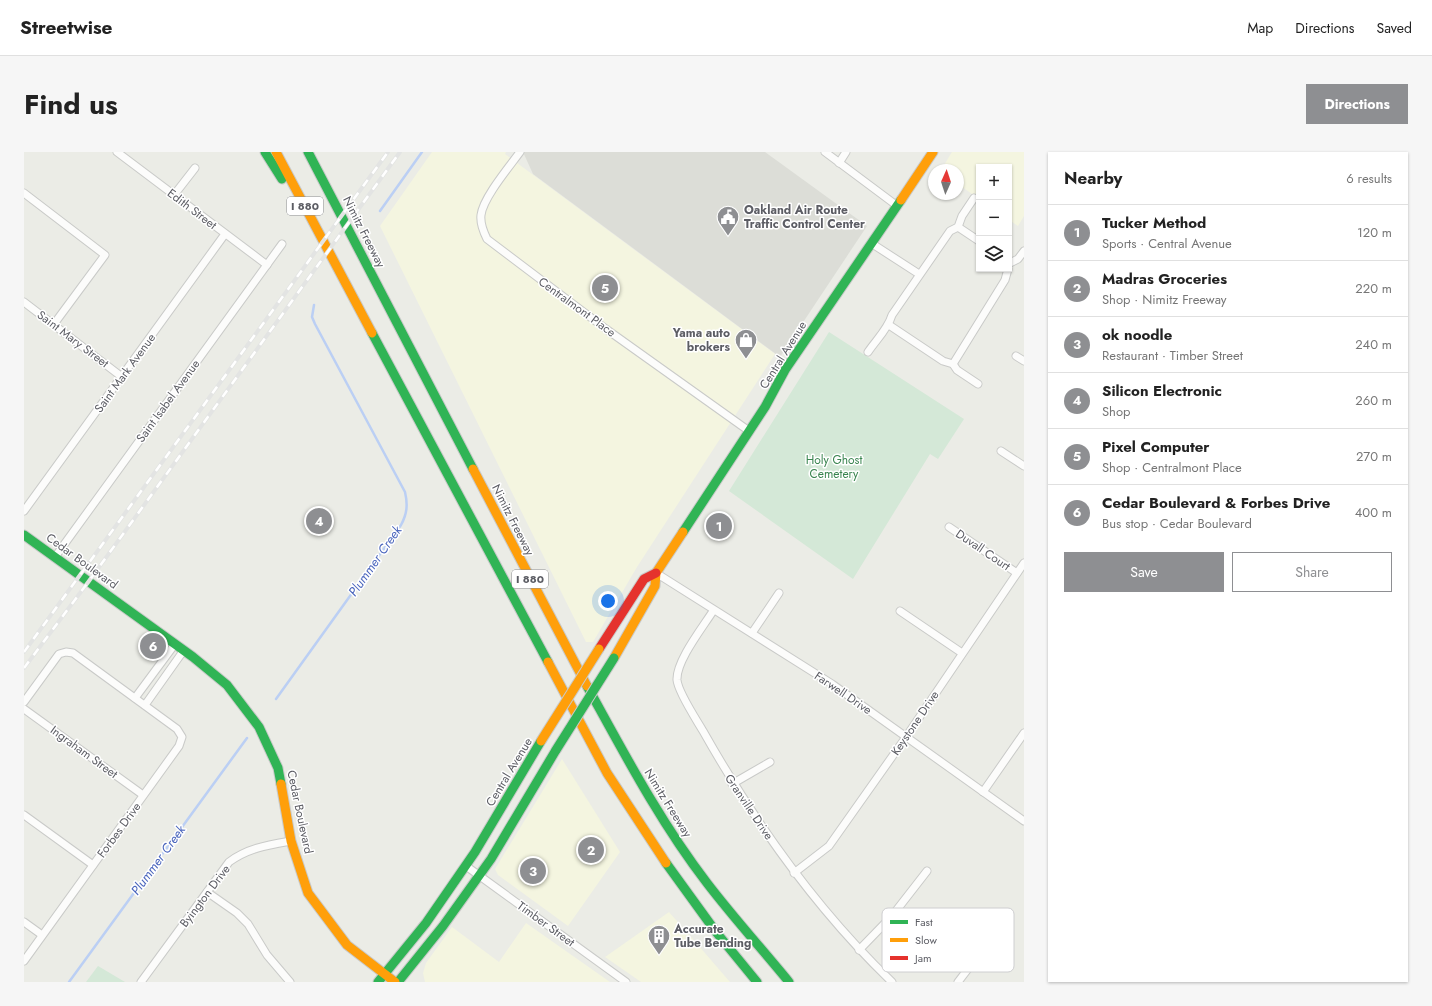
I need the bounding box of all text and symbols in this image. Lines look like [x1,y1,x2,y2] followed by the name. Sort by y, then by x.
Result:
[20,14,113,41] text: Streetwise
[1247,18,1273,38] text: Map
[1295,18,1355,38] text: Directions
[1377,18,1412,38] text: Saved
[24,84,118,125] text: Find us
[1306,84,1408,124] button: Directions
[928,164,964,200] north arrow
[976,164,1012,272] map controls
[976,164,1012,200] button: +
[1064,166,1122,190] text: Nearby
[1346,169,1392,188] text: 6 results
[163,184,221,234] street label: Edith Street
[338,193,390,271] street label: Nimitz Freeway
[287,197,323,215] road number: I 880
[976,200,1012,236] button: −
[744,201,865,233] place label: Oakland Air Route Traffic Control Center
[715,204,741,237] public building icon: Oakland Air Route Traffic Control Center
[1102,212,1206,234] text: Tucker Method
[1074,223,1080,242] text: 1
[1357,223,1392,242] text: 120 m
[1102,234,1232,253] text: Sports · Central Avenue
[976,236,1012,272] button: layers
[1102,268,1227,290] text: Madras Groceries
[535,273,619,341] street label: Centralmont Place
[592,273,618,303] pin: 5
[1073,279,1081,298] text: 2
[1355,279,1392,298] text: 220 m
[1102,290,1227,309] text: Shop · Nimitz Freeway
[33,306,113,372] street label: Saint Mary Street
[755,317,811,393] street label: Central Avenue
[672,324,731,356] place label: Yama auto brokers
[1102,324,1172,346] text: ok noodle
[733,327,759,360] shop icon: Yama auto brokers
[90,330,160,416] street label: Saint Mark Avenue
[1073,335,1081,354] text: 3
[1355,335,1392,354] text: 240 m
[1102,346,1243,365] text: Restaurant · Timber Street
[132,356,204,446] street label: Saint Isabel Avenue
[1102,380,1222,402] text: Silicon Electronic
[1072,391,1082,410] text: 4
[1355,391,1392,410] text: 260 m
[1102,402,1130,421] text: Shop
[1102,436,1209,458] text: Pixel Computer
[1073,447,1081,466] text: 5
[1356,447,1392,466] text: 270 m
[806,451,862,483] park label: Holy Ghost Cemetery
[1102,458,1242,477] text: Shop · Centralmont Place
[487,481,539,559] street label: Nimitz Freeway
[1102,492,1330,514] text: Cedar Boulevard & Forbes Drive
[1073,503,1081,522] text: 6
[1355,503,1392,522] text: 400 m
[306,506,332,536] pin: 4
[706,511,732,541] pin: 1
[1102,514,1252,533] text: Bus stop · Cedar Boulevard
[344,522,407,600] water label: Plummer Creek
[952,525,1014,575] street label: Duvall Court
[42,529,122,593] street label: Cedar Boulevard
[1064,552,1224,592] button: Save
[1232,552,1392,592] button: Share
[512,570,548,588] road number: I 880
[598,591,618,611] your location
[140,631,166,661] pin: 6
[811,667,875,719] street label: Farwell Drive
[887,687,943,759] street label: Keystone Drive
[46,721,122,783] street label: Ingraham Street
[481,734,537,810] street label: Central Avenue
[640,765,697,841] street label: Nimitz Freeway
[282,769,318,855] street label: Cedar Boulevard
[720,771,778,843] street label: Granville Drive
[93,799,145,861] street label: Forbes Drive
[126,821,190,899] water label: Plummer Creek
[578,835,604,865] pin: 2
[520,856,546,886] pin: 3
[175,861,235,931] street label: Byington Drive
[513,897,579,951] street label: Timber Street
[882,908,1014,972] legend
[915,914,933,930] text: Fast
[673,920,751,952] place label: Accurate Tube Bending
[646,923,672,956] building icon: Accurate Tube Bending
[915,932,937,948] text: Slow
[913,950,932,966] text: Jam

